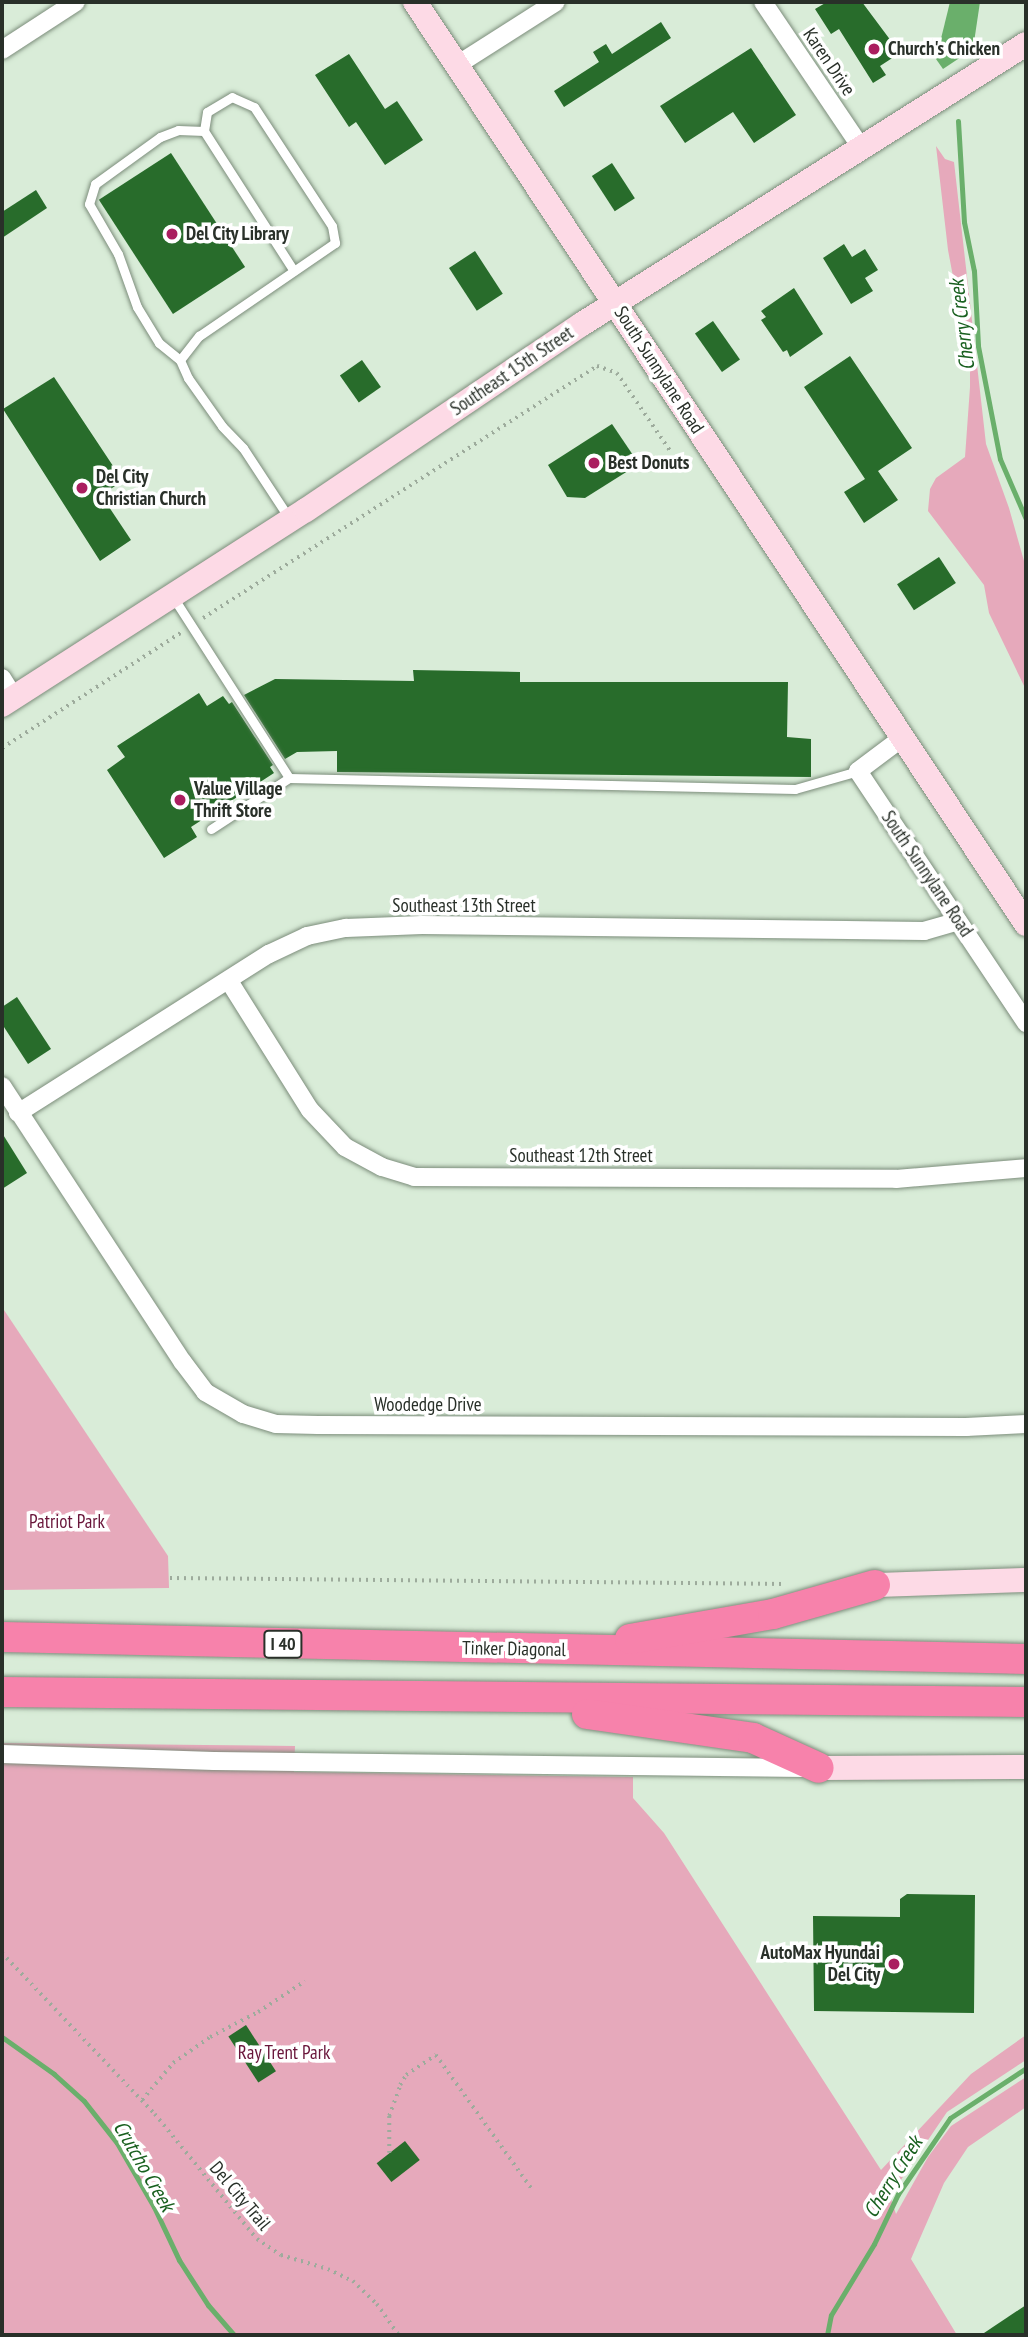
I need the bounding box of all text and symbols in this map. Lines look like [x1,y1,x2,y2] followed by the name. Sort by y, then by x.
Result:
[798,24,860,100] street label: Karen Drive
[888,38,1000,60] place label: Church's Chicken
[866,41,882,57] marker: Church's Chicken
[186,223,290,245] place label: Del City Library
[164,226,180,242] marker: Del City Library
[944,278,980,372] water label: Cherry Creek
[609,302,709,438] street label: South Sunnylane Road
[446,321,578,421] street label: Southeast 15th Street
[608,452,689,474] place label: Best Donuts
[586,455,602,471] marker: Best Donuts
[96,466,206,510] place label: Del City Christian Church
[74,480,90,496] marker: Del City Christian Church
[194,778,283,822] place label: Value Village Thrift Store
[172,792,188,808] marker: Value Village Thrift Store
[876,807,978,941] street label: South Sunnylane Road
[392,895,536,917] street label: Southeast 13th Street
[509,1145,653,1167] street label: Southeast 12th Street
[374,1394,482,1416] street label: Woodedge Drive
[29,1511,105,1533] park label: Patriot Park
[262,1630,304,1658] road number: I 40
[462,1637,566,1661] street label: Tinker Diagonal
[760,1942,880,1986] place label: AutoMax Hyundai Del City
[886,1956,902,1972] marker: AutoMax Hyundai Del City
[237,2042,331,2064] park label: Ray Trent Park
[108,2116,180,2216] water label: Crutcho Creek
[858,2131,928,2223] water label: Cherry Creek
[204,2157,276,2235] street label: Del City Trail

